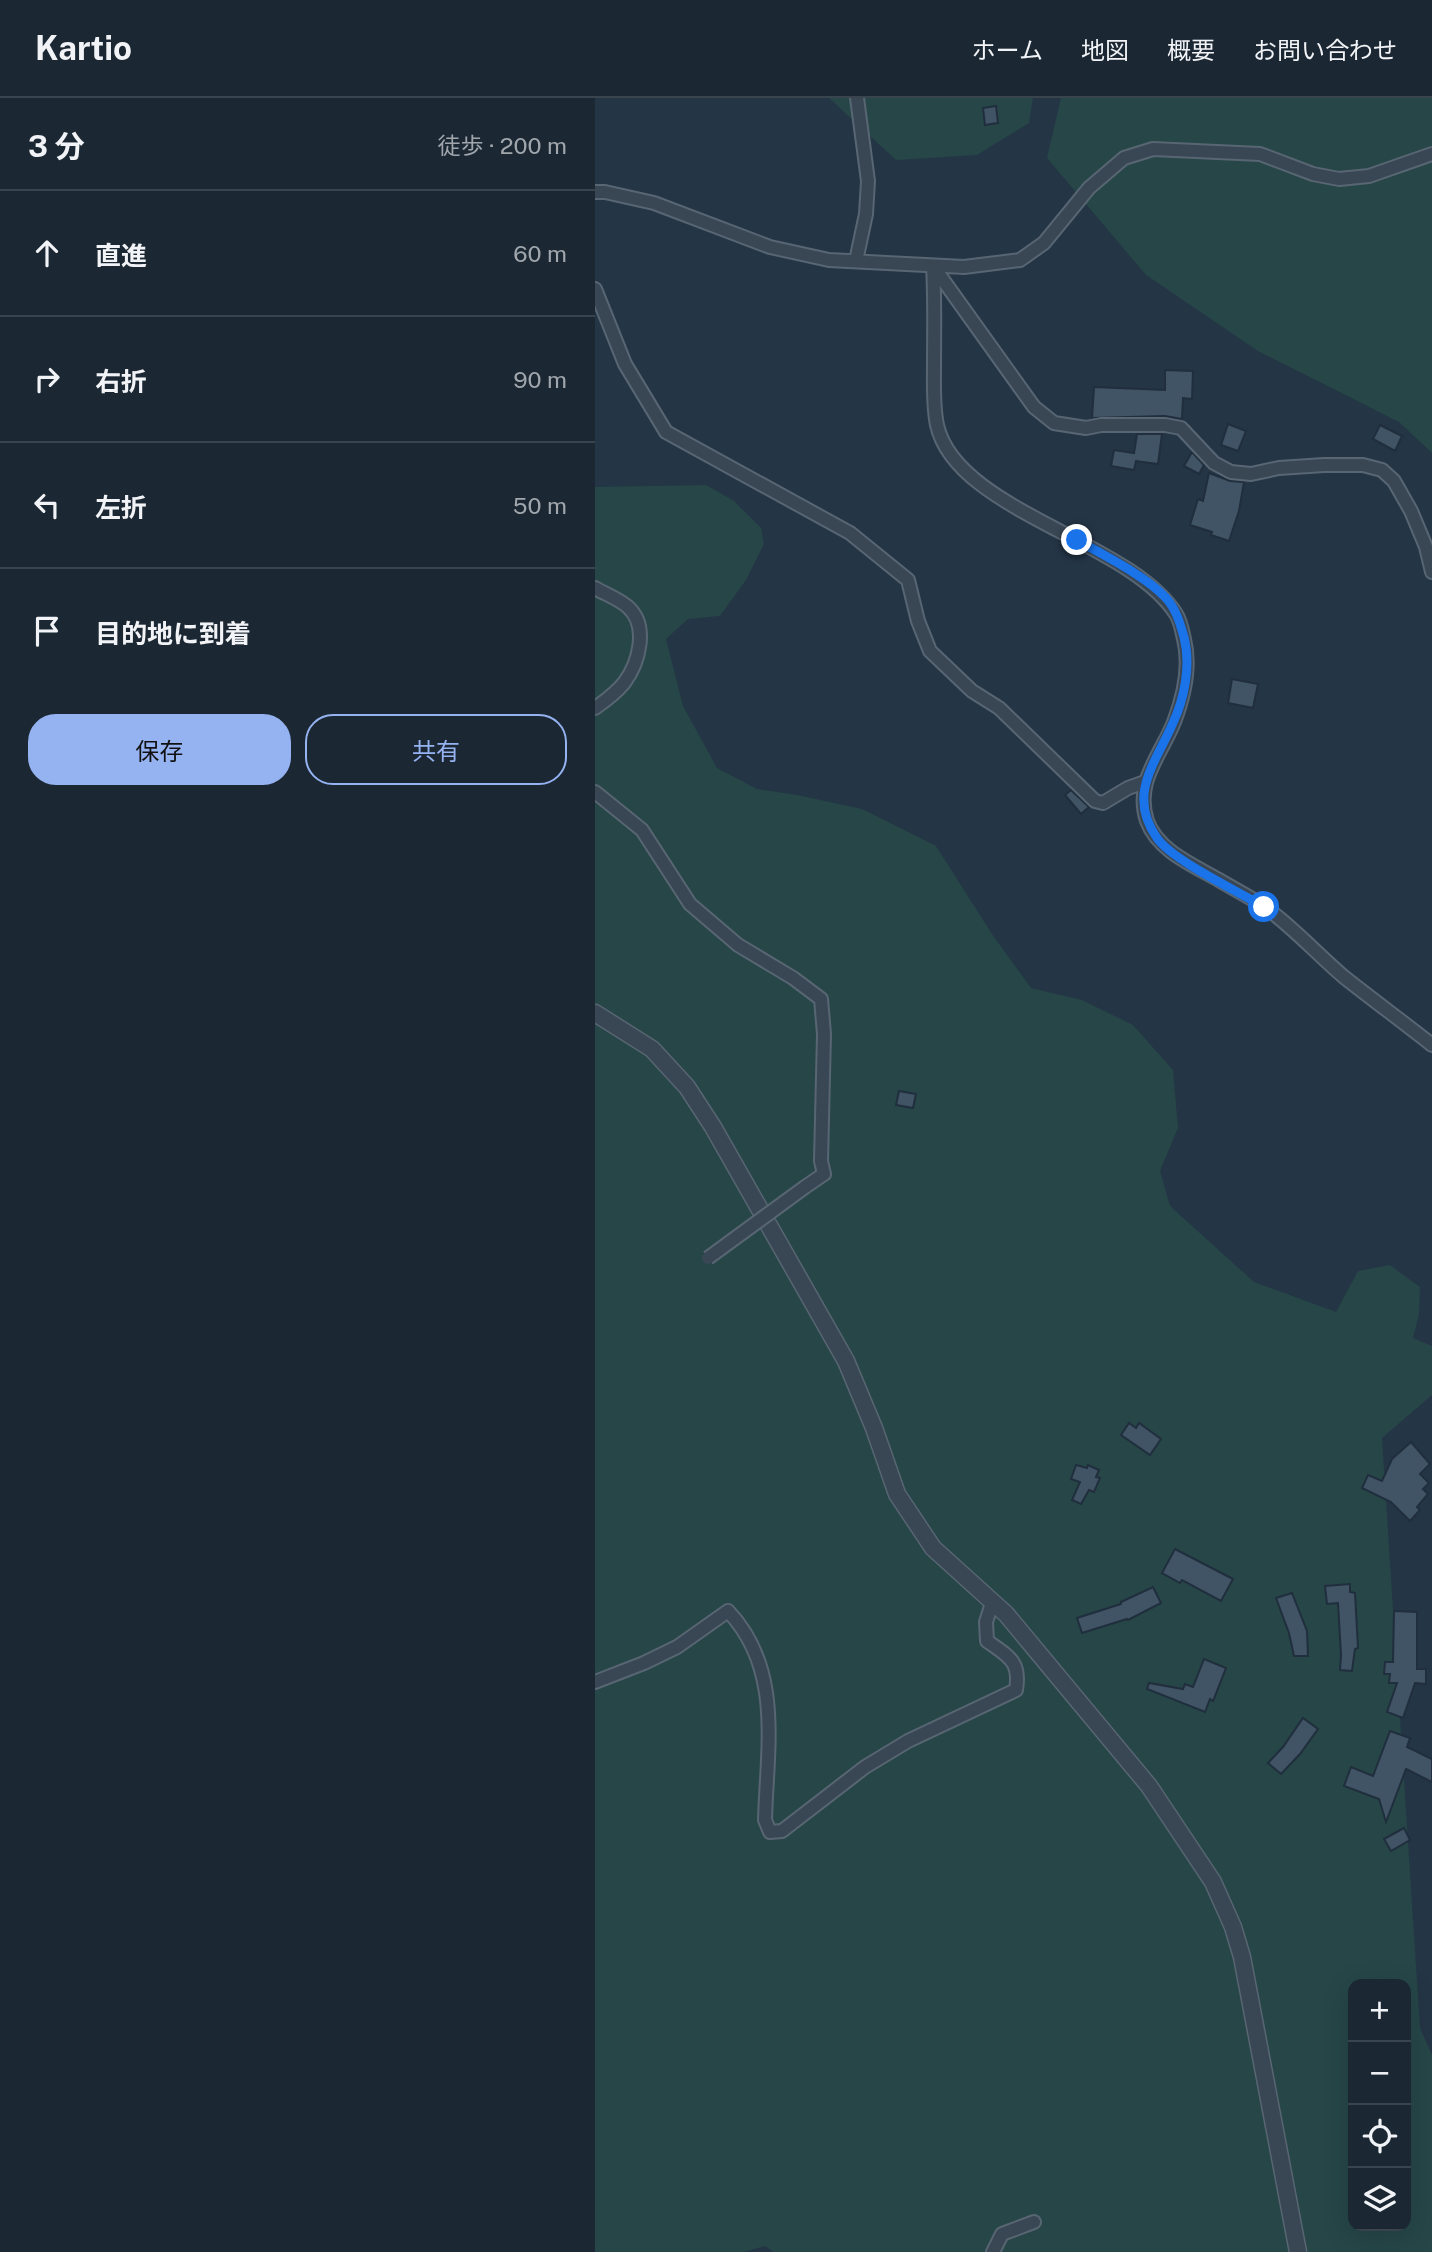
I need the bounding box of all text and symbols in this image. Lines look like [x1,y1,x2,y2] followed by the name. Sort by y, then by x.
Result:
[35,29,132,67] text: Kartio
[972,36,1043,64] text: ホーム
[1081,36,1129,64] text: 地図
[1167,36,1215,64] text: 概要
[1253,36,1397,64] text: お問い合わせ
[28,128,85,164] text: 3 分
[438,132,567,159] text: 徒歩 · 200 m
[28,234,66,272] icon: ahead
[95,240,147,271] text: 直進
[513,240,567,267] text: 60 m
[28,360,66,398] icon: right
[95,366,147,397] text: 右折
[513,366,567,393] text: 90 m
[28,486,66,524] icon: left
[95,492,147,523] text: 左折
[513,492,567,519] text: 50 m
[1061,524,1092,555] route end
[28,612,66,650] icon: arrive
[95,618,251,649] text: 目的地に到着
[28,714,291,785] button: 保存
[305,714,567,785] button: 共有
[1248,891,1279,922] route start
[1348,1979,1411,2231] map controls
[1348,1979,1411,2042] button: +
[1348,2042,1411,2105] button: −
[1348,2105,1411,2168] button: locate
[1348,2168,1411,2231] button: layers

